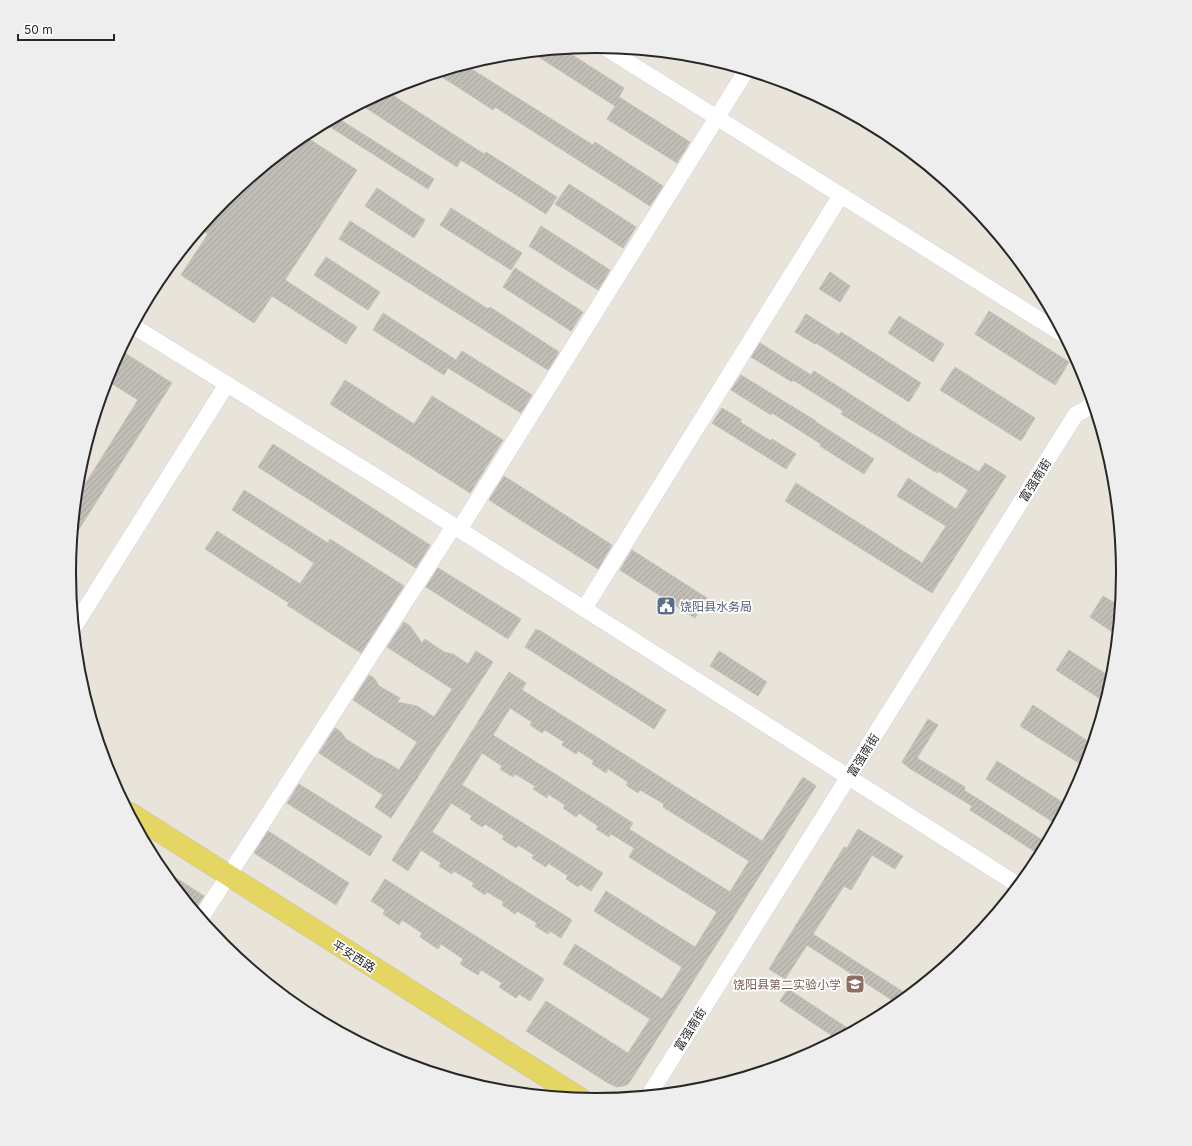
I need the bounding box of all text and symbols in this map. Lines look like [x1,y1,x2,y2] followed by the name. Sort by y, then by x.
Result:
[18,16,114,42] scale bar
[24,22,53,37] text: 50 m
[1016,456,1054,504] street label: 富强南街
[655,595,677,617] public building icon: 饶阳县水务局
[680,599,752,614] place label: 饶阳县水务局
[844,731,882,779] street label: 富强南街
[330,937,378,975] street label: 平安西路
[844,973,866,995] school or university icon: 饶阳县第二实验小学
[733,977,841,992] place label: 饶阳县第二实验小学
[671,1005,709,1053] street label: 富强南街

